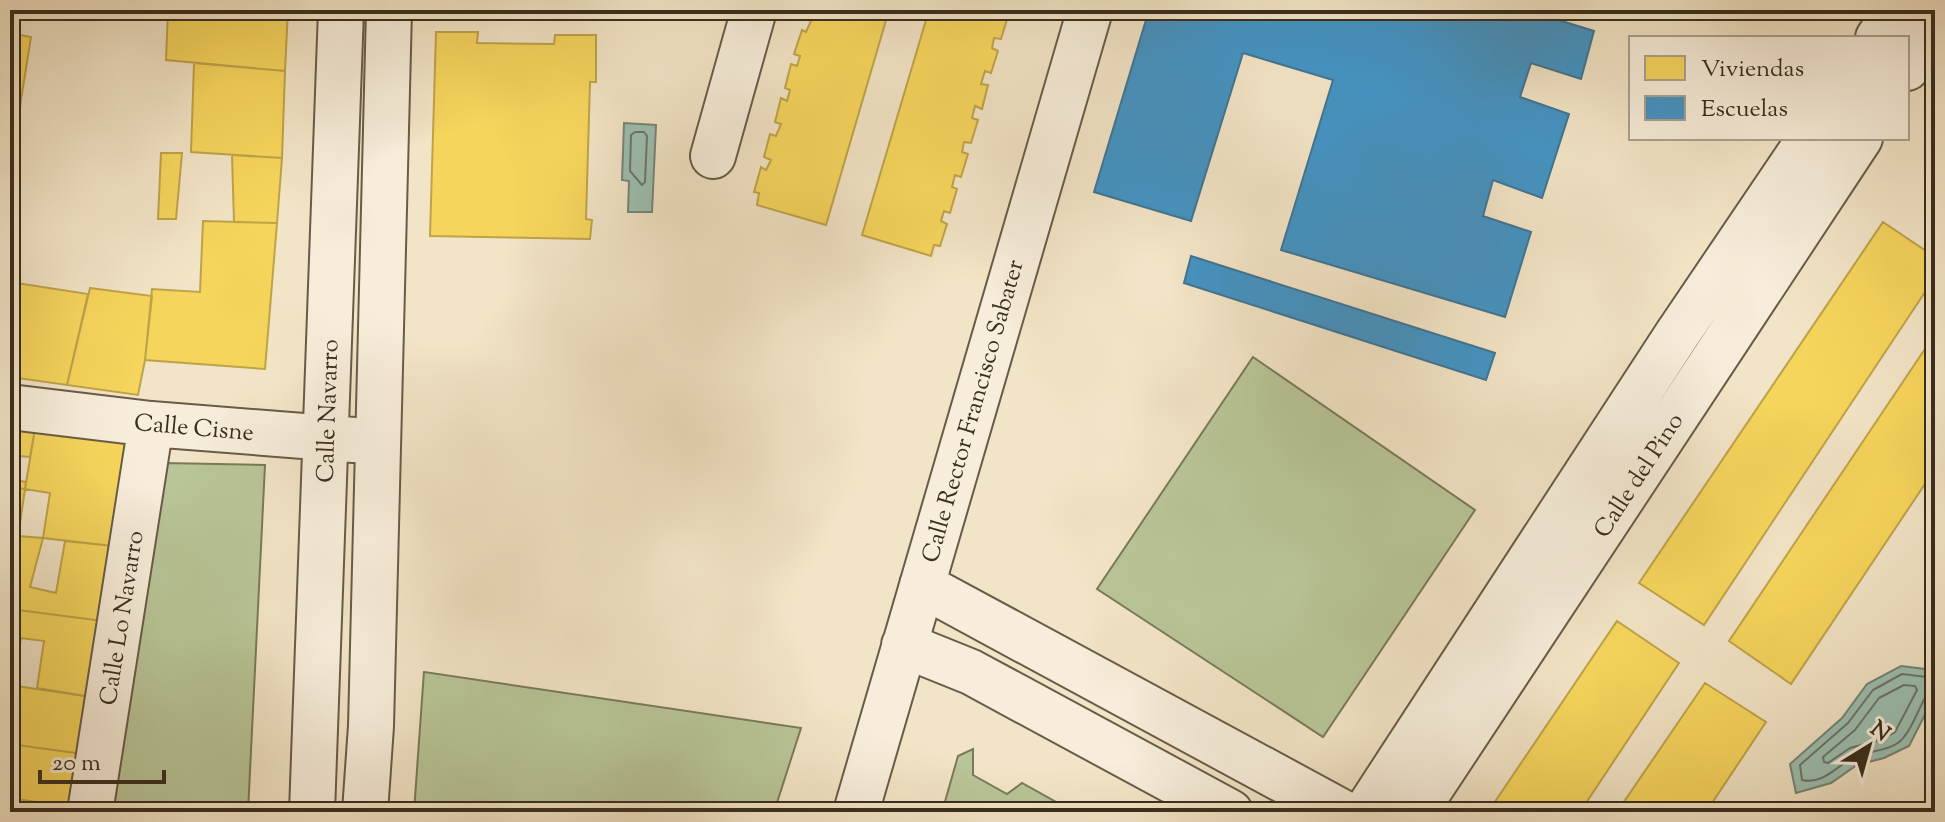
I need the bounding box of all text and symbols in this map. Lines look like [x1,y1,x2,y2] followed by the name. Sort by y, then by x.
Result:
[1629,36,1909,140] legend
[1701,53,1804,87] text: Viviendas
[1701,93,1788,127] text: Escuelas
[914,256,1034,567] street label: Calle Rector Francisco Sabater
[310,339,348,483] street label: Calle Navarro
[133,407,255,451] street label: Calle Cisne
[1587,407,1693,545] street label: Calle del Pino
[92,529,154,708] street label: Calle Lo Navarro
[1829,706,1909,786] north arrow
[1863,714,1896,751] text: N
[40,734,164,784] scale bar
[52,747,101,781] text: 20 m

